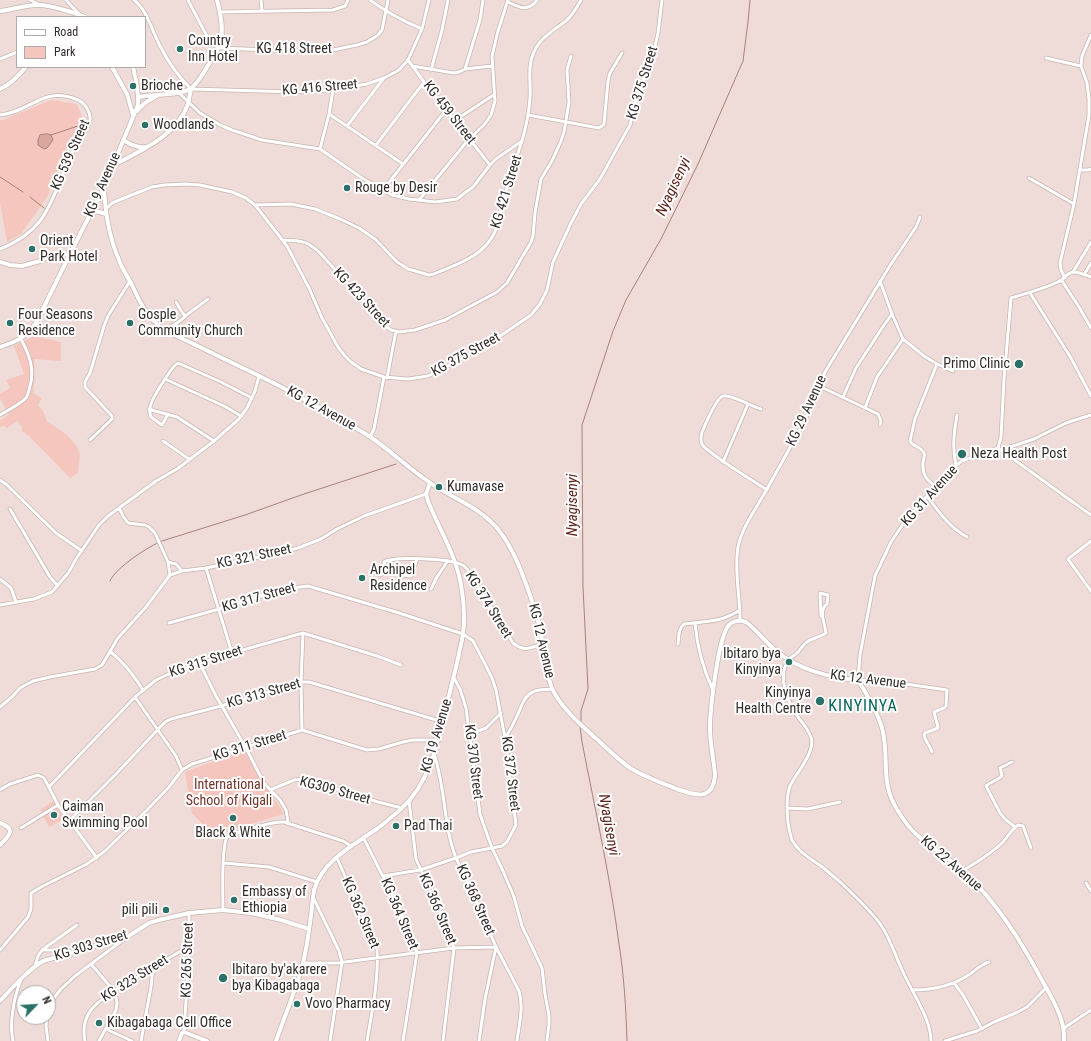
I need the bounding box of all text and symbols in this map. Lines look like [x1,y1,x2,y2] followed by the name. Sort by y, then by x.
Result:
[16,16,146,68] legend
[54,25,78,39] text: Road
[188,33,238,66] place label: Country Inn Hotel
[256,41,332,57] street label: KG 418 Street
[175,44,185,54] marker: Country Inn Hotel
[624,44,662,122] street label: KG 375 Street
[54,45,75,59] text: Park
[282,76,358,100] street label: KG 416 Street
[141,78,183,94] place label: Brioche
[419,78,479,148] street label: KG 459 Street
[128,81,138,91] marker: Brioche
[48,117,94,193] street label: KG 539 Street
[153,117,214,133] place label: Woodlands
[140,120,150,130] marker: Woodlands
[81,150,125,220] street label: KG 9 Avenue
[488,153,526,231] street label: KG 421 Street
[653,155,695,219] water label: Nyagisenyi
[355,180,437,196] place label: Rouge by Desir
[342,183,352,193] marker: Rouge by Desir
[40,233,98,266] place label: Orient Park Hotel
[27,244,37,254] marker: Orient Park Hotel
[329,265,393,331] street label: KG 423 Street
[18,307,93,340] place label: Four Seasons Residence
[138,307,243,340] place label: Gosple Community Church
[5,318,15,328] marker: Four Seasons Residence
[125,318,135,328] marker: Gosple Community Church
[429,329,503,381] street label: KG 375 Street
[943,356,1010,372] place label: Primo Clinic
[1013,358,1025,370] marker: Primo Clinic
[783,373,831,449] street label: KG 29 Avenue
[284,383,358,435] street label: KG 12 Avenue
[971,446,1067,462] place label: Neza Health Post
[956,448,968,460] marker: Neza Health Post
[898,462,962,530] street label: KG 31 Avenue
[564,474,582,536] water label: Nyagisenyi
[447,479,504,495] place label: Kumavase
[434,482,444,492] marker: Kumavase
[215,541,293,573] street label: KG 321 Street
[370,562,427,594] place label: Archipel Residence
[461,568,515,642] street label: KG 374 Street
[357,573,367,583] marker: Archipel Residence
[220,579,298,617] street label: KG 317 Street
[524,602,558,680] street label: KG 12 Avenue
[167,642,245,682] street label: KG 315 Street
[723,646,781,678] place label: Ibitaro bya Kinyinya
[784,657,794,667] marker: Ibitaro bya Kinyinya
[829,667,907,693] street label: KG 12 Avenue
[225,675,303,713] street label: KG 313 Street
[736,685,811,718] place label: Kinyinya Health Centre
[814,695,826,707] marker: Kinyinya Health Centre
[418,697,456,775] street label: KG 19 Avenue
[828,697,898,717] district label: KINYINYA
[460,723,486,801] street label: KG 370 Street
[211,727,289,765] street label: KG 311 Street
[497,735,523,813] street label: KG 372 Street
[298,774,372,808] street label: KG309 Street
[186,777,272,810] park label: International School of Kigali
[594,793,622,857] water label: Nyagisenyi
[62,799,148,832] place label: Caiman Swimming Pool
[49,810,59,820] marker: Caiman Swimming Pool
[228,813,238,823] marker: Black & White
[404,818,453,834] place label: Pad Thai
[391,821,401,831] marker: Pad Thai
[195,825,271,841] place label: Black & White
[917,833,985,895] street label: KG 22 Avenue
[452,862,498,938] street label: KG 368 Street
[414,871,460,947] street label: KG 366 Street
[337,875,383,951] street label: KG 362 Street
[376,876,422,952] street label: KG 364 Street
[242,884,306,916] place label: Embassy of Ethiopia
[229,895,239,905] marker: Embassy of Ethiopia
[122,902,158,918] place label: pili pili
[161,905,171,915] marker: pili pili
[178,922,198,998] street label: KG 265 Street
[52,927,130,965] street label: KG 303 Street
[98,952,172,1006] street label: KG 323 Street
[232,962,327,994] place label: Ibitaro by'akarere bya Kibagabaga
[217,972,229,984] marker: Ibitaro by'akarere bya Kibagabaga
[16,985,56,1025] north arrow
[39,994,54,1006] text: N
[305,996,391,1012] place label: Vovo Pharmacy
[292,999,302,1009] marker: Vovo Pharmacy
[107,1015,232,1031] place label: Kibagabaga Cell Office
[94,1018,104,1028] marker: Kibagabaga Cell Office

